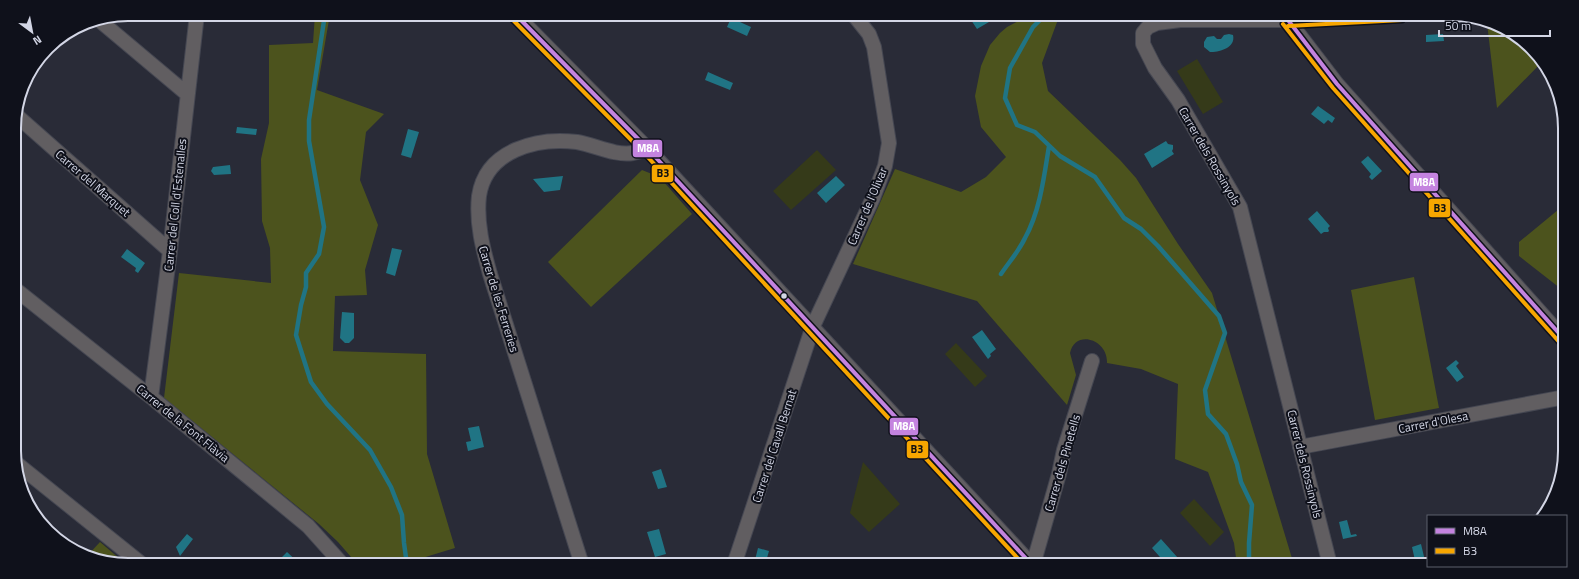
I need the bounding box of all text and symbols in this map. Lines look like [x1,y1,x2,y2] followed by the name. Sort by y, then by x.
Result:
[12,12,52,52] north arrow
[1439,12,1550,38] scale bar
[1445,16,1471,35] text: 50 m
[30,32,45,49] text: N
[1174,103,1246,209] street label: Carrer dels Rossinyols
[159,137,191,272] street label: Carrer del Coll d'Estenalles
[632,139,663,158] line badge: M8A
[637,140,659,156] text: M8A
[51,145,135,222] street label: Carrer del Marquet
[651,164,674,183] line badge: B3
[842,164,892,248] street label: Carrer de l'Olivar
[657,165,669,181] text: B3
[1409,172,1439,192] line badge: M8A
[1413,174,1435,190] text: M8A
[1428,198,1451,218] line badge: B3
[1434,200,1446,216] text: B3
[474,243,524,355] street label: Carrer de les Ferreries
[779,291,789,301] unlabelled marker
[132,379,234,467] street label: Carrer de la Font Flàvia
[747,386,802,505] street label: Carrer del Cavall Bernat
[1396,406,1470,438] street label: Carrer d'Olesa
[1282,408,1328,521] street label: Carrer dels Rossinyols
[1039,412,1085,514] street label: Carrer dels Pinetells
[889,417,919,436] line badge: M8A
[893,418,915,434] text: M8A
[906,440,929,459] line badge: B3
[911,441,923,457] text: B3
[1427,515,1567,567] legend
[1463,521,1487,540] text: M8A
[1463,541,1477,560] text: B3

